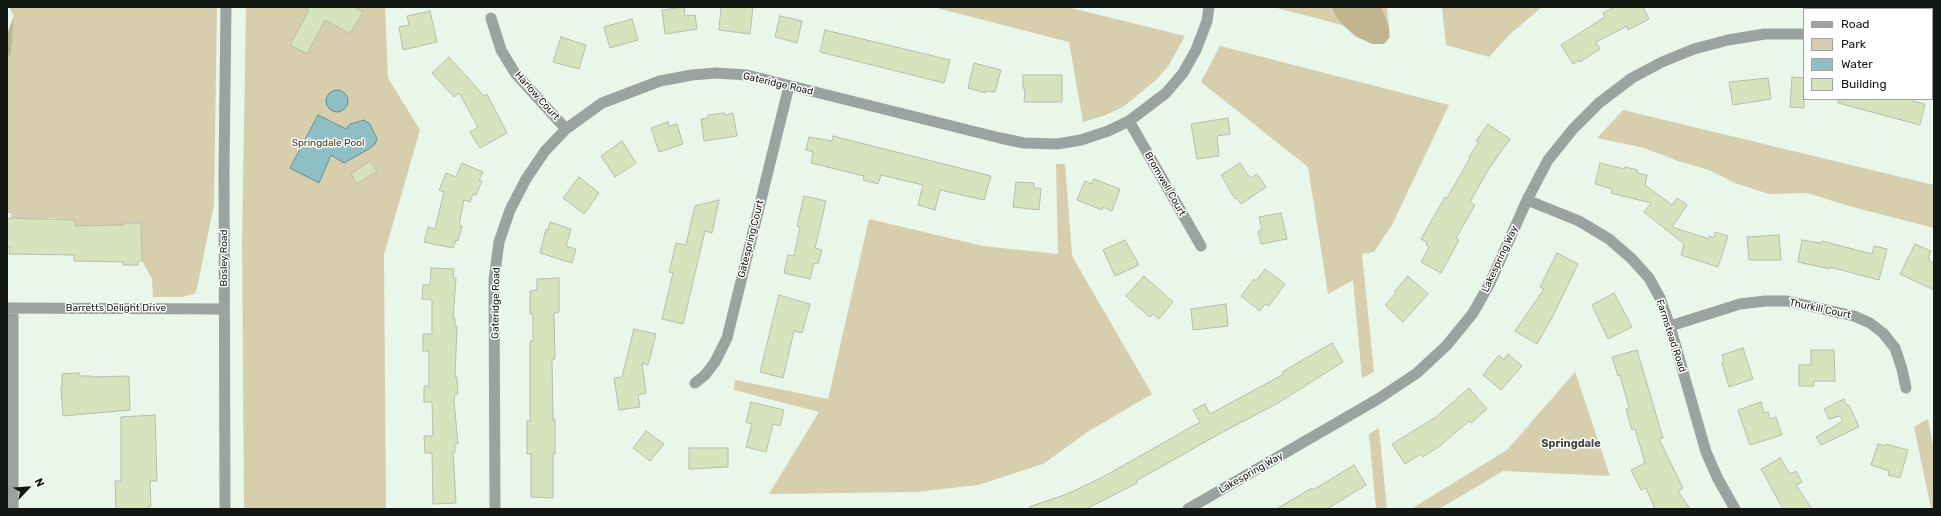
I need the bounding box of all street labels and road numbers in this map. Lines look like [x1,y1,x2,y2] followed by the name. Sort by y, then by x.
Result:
[512,69,562,123] street label: Harlow Court
[742,70,814,98] street label: Gateridge Road
[1142,150,1188,218] street label: Bromwell Court
[736,199,766,279] street label: Gatespring Court
[1479,224,1521,294] street label: Lakespring Way
[218,229,230,287] street label: Bosley Road
[489,267,503,339] street label: Gateridge Road
[1788,297,1852,321] street label: Thurkill Court
[1654,298,1688,374] street label: Farmstead Road
[66,302,166,314] street label: Barretts Delight Drive
[1217,450,1285,496] street label: Lakespring Way

